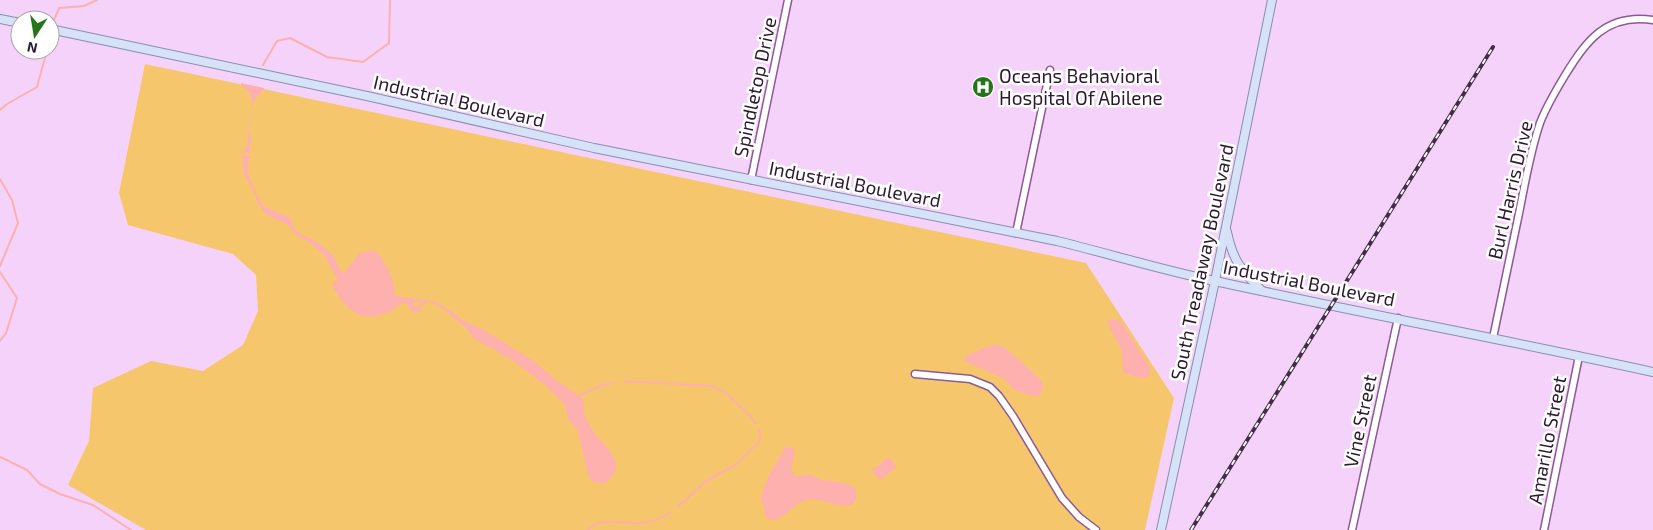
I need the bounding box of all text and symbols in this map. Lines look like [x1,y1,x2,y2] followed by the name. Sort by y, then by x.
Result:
[10,10,60,60] north arrow
[728,15,781,159] street label: Spindletop Drive
[25,39,39,58] text: N
[999,64,1163,109] place label: Oceans Behavioral Hospital Of Abilene
[371,70,547,131] street label: Industrial Boulevard
[971,75,995,99] hospital icon: Oceans Behavioral Hospital Of Abilene
[1482,118,1537,262] street label: Burl Harris Drive
[1165,142,1238,382] street label: South Treadaway Boulevard
[767,156,943,211] street label: Industrial Boulevard
[1221,255,1397,310] street label: Industrial Boulevard
[1338,372,1381,470] street label: Vine Street
[1523,374,1570,506] street label: Amarillo Street

